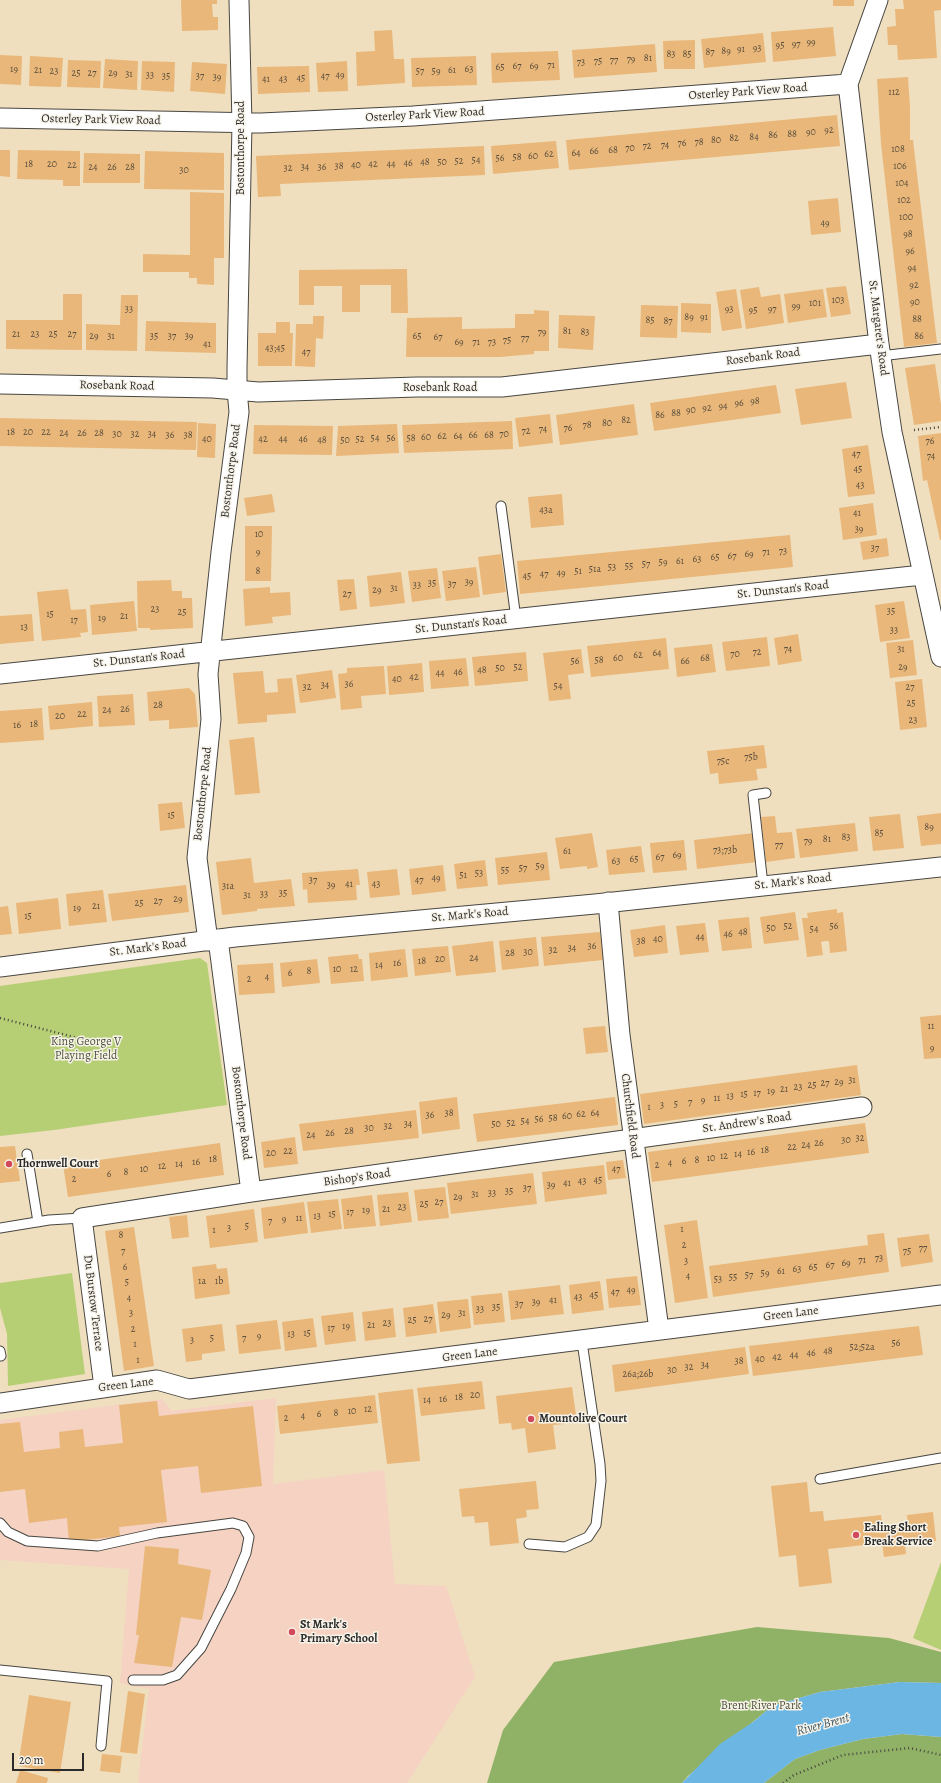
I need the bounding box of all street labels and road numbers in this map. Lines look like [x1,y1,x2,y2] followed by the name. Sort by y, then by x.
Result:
[688,81,808,103] street label: Osterley Park View Road
[234,101,248,195] street label: Bostonthorpe Road
[365,105,485,125] street label: Osterley Park View Road
[41,112,161,128] street label: Osterley Park View Road
[865,279,891,377] street label: St. Margaret's Road
[725,345,801,369] street label: Rosebank Road
[80,378,154,394] street label: Rosebank Road
[403,381,477,395] street label: Rosebank Road
[218,423,244,519] street label: Bostonthorpe Road
[736,578,830,602] street label: St. Dunstan's Road
[414,613,508,637] street label: St. Dunstan's Road
[92,647,186,671] street label: St. Dunstan's Road
[191,746,215,842] street label: Bostonthorpe Road
[754,871,832,893] street label: St. Mark's Road
[431,904,509,926] street label: St. Mark's Road
[109,936,187,960] street label: St. Mark's Road
[228,1065,254,1161] street label: Bostonthorpe Road
[618,1073,642,1159] street label: Churchfield Road
[702,1110,792,1136] street label: St. Andrew's Road
[323,1166,391,1190] street label: Bishop's Road
[80,1254,106,1352] street label: Du Burstow Terrace
[763,1303,819,1325] street label: Green Lane
[442,1344,498,1366] street label: Green Lane
[98,1374,154,1396] street label: Green Lane

